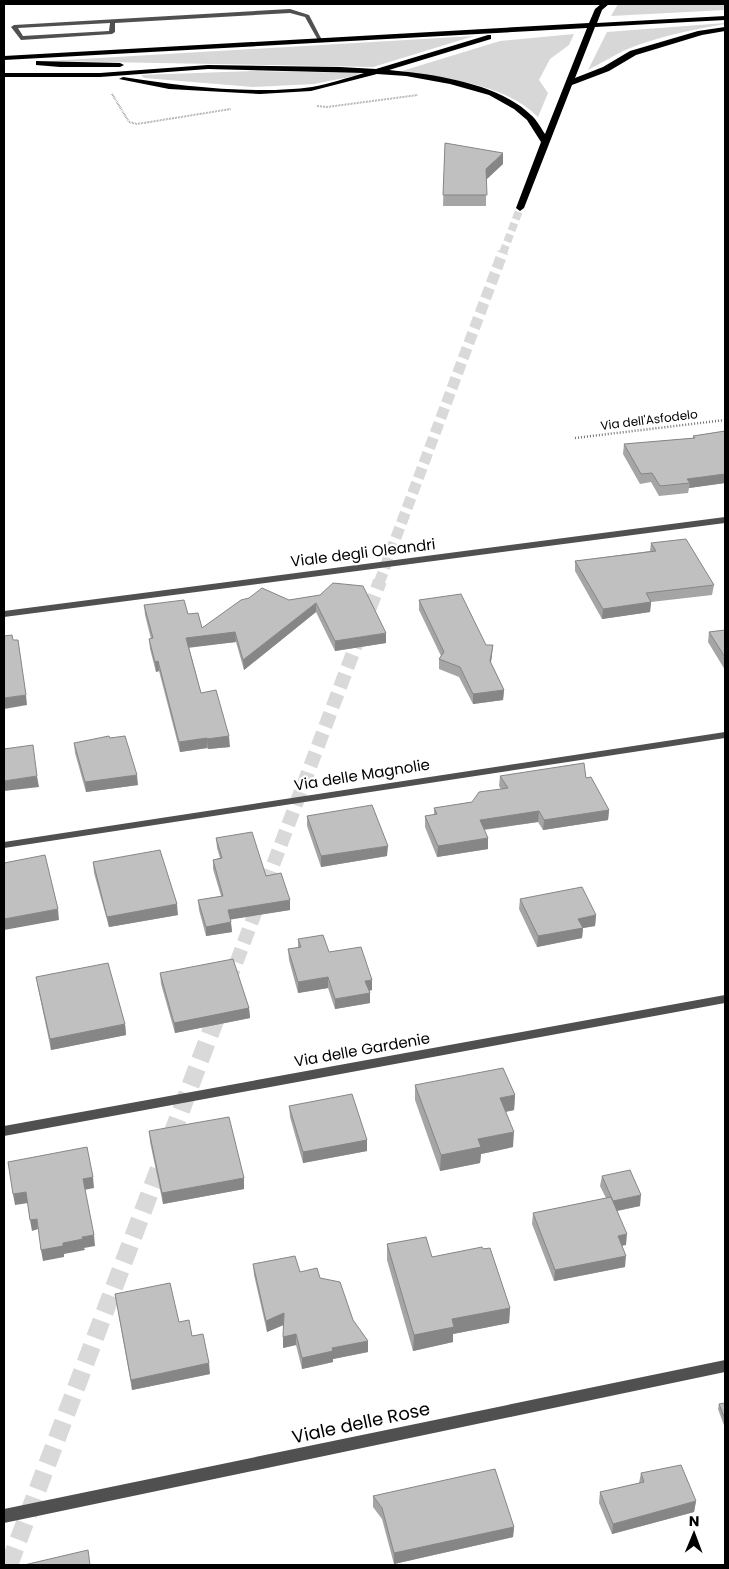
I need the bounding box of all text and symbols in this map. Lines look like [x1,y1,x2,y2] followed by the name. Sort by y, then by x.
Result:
[599,405,699,434] street label: Via dell'Asfodelo
[289,533,437,572] street label: Viale degli Oleandri
[293,753,431,796] street label: Via delle Magnolie
[292,1027,431,1072] street label: Via delle Gardenie
[290,1396,432,1449] street label: Viale delle Rose
[669,1509,719,1559] north arrow
[689,1511,700,1531] text: N

